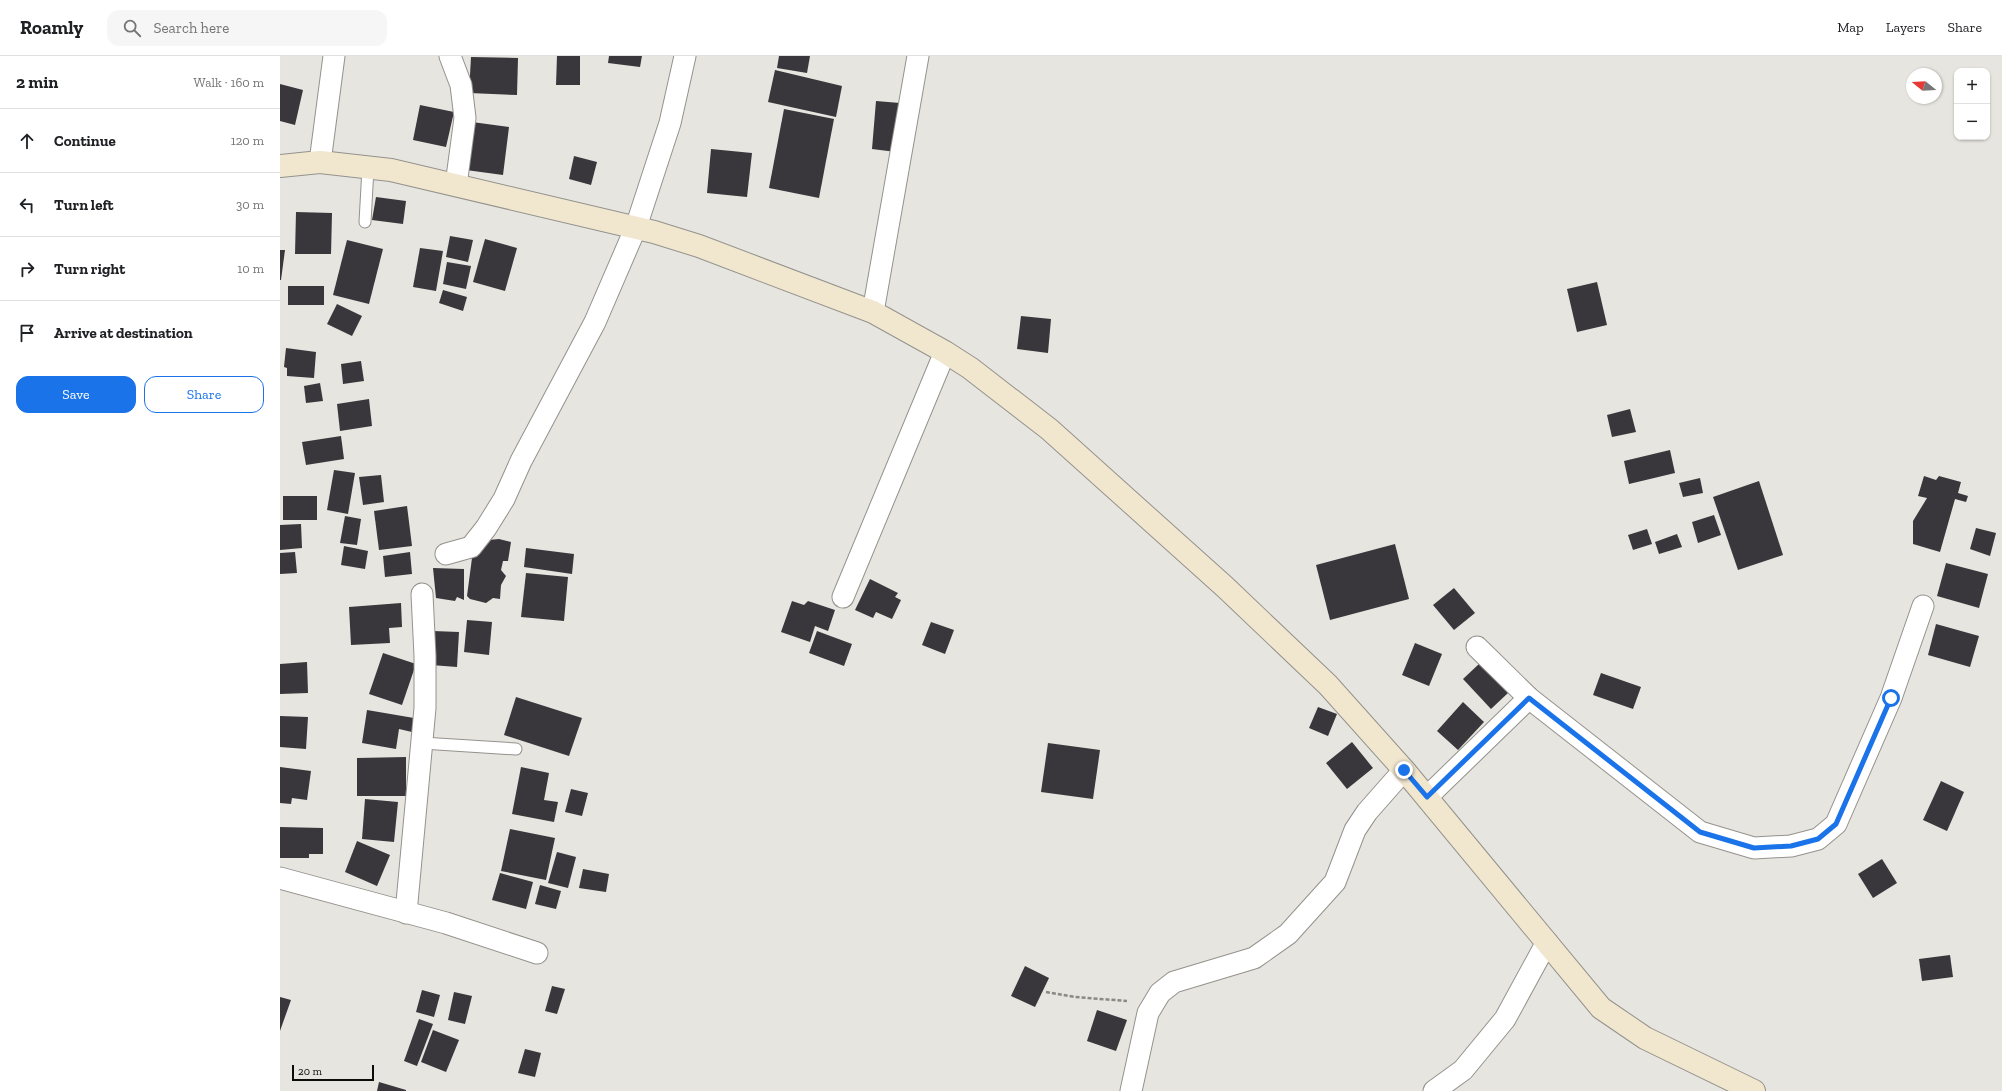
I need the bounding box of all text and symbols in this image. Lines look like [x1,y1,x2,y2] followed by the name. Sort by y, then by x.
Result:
[107,10,387,46] search box
[20,16,83,39] text: Roamly
[121,17,143,39] icon: search
[153,19,229,37] text: Search here
[1837,19,1864,36] text: Map
[1886,19,1925,36] text: Layers
[1947,19,1982,36] text: Share
[1906,68,1942,104] north arrow
[1954,68,1990,140] map controls
[1954,68,1990,104] button: +
[16,72,58,92] text: 2 min
[194,75,264,90] text: Walk · 160 m
[1954,104,1990,140] button: −
[16,130,38,152] icon: ahead
[54,132,116,150] text: Continue
[231,133,264,148] text: 120 m
[16,194,38,216] icon: left
[54,196,114,214] text: Turn left
[236,197,264,212] text: 30 m
[16,258,38,280] icon: right
[54,260,125,278] text: Turn right
[237,261,264,276] text: 10 m
[16,322,38,344] icon: arrive
[54,324,193,342] text: Arrive at destination
[16,376,136,413] button: Save
[144,376,264,413] button: Share
[1882,689,1900,707] route start
[1395,761,1413,779] route end
[292,1063,374,1082] scale bar
[298,1065,322,1078] text: 20 m

